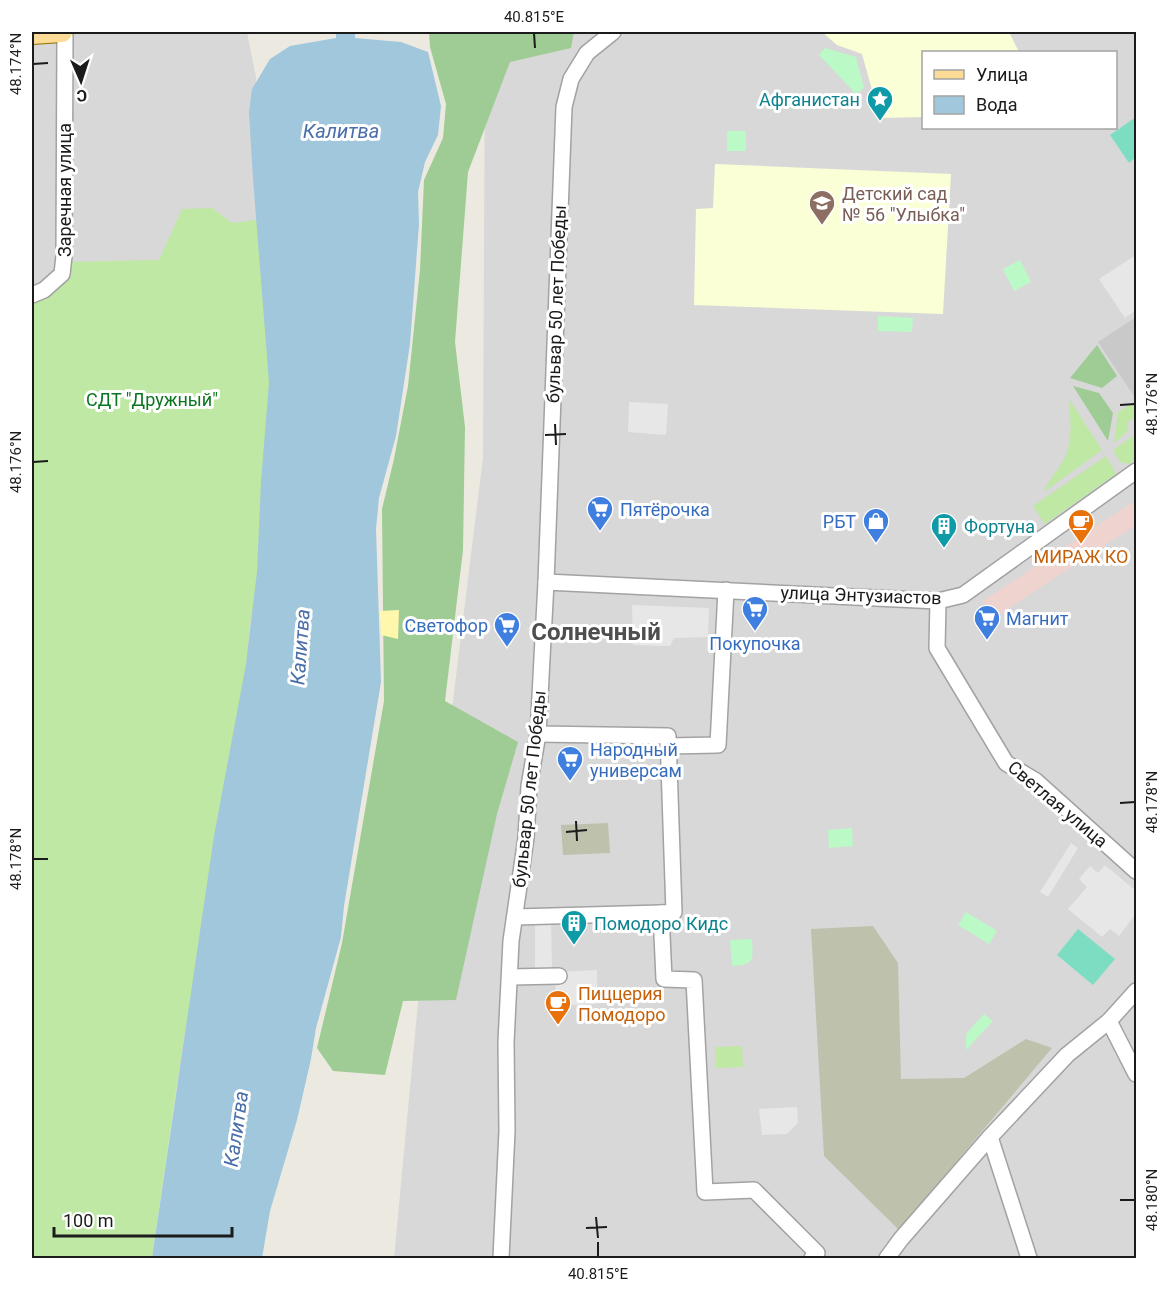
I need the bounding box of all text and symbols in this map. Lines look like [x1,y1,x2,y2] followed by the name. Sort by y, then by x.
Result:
[504,8,565,26] text: 40.815°E
[7,33,25,95] text: 48.174°N
[51,51,111,111] north arrow
[922,51,1117,129] legend
[976,64,1028,85] text: Улица
[865,84,895,122] place icon: Афганистан
[76,86,87,105] text: С
[759,89,860,110] place label: Афганистан
[976,94,1018,115] text: Вода
[303,119,379,143] water label: Калитва
[54,123,75,257] street label: Заречная улица
[842,183,965,225] place label: Детский сад № 56 "Улыбка"
[807,188,837,226] school or university icon: Детский сад № 56 "Улыбка"
[542,205,570,403] street label: бульвар 50 лет Победы
[1143,373,1161,435] text: 48.176°N
[86,389,218,410] park label: СДТ "Дружный"
[7,431,25,493] text: 48.176°N
[585,494,615,532] supermarket icon: Пятёрочка
[620,499,710,520] place label: Пятёрочка
[861,506,891,544] shop icon: РБТ
[1066,507,1096,545] cafe icon: МИРАЖ КО
[823,511,856,532] place label: РБТ
[929,511,959,549] building icon: Фортуна
[964,516,1035,537] place label: Фортуна
[1034,546,1128,567] place label: МИРАЖ КО
[780,582,942,608] street label: улица Энтузиастов
[740,594,770,632] supermarket icon: Покупочка
[972,603,1002,641] supermarket icon: Магнит
[285,608,315,686] water label: Калитва
[1006,608,1069,629] place label: Магнит
[492,610,522,648] supermarket icon: Светофор
[405,615,488,636] place label: Светофор
[531,618,661,646] district label: Солнечный
[709,633,801,654] place label: Покупочка
[508,689,550,889] street label: бульвар 50 лет Победы
[590,739,682,781] place label: Народный универсам
[555,744,585,782] supermarket icon: Народный универсам
[1004,756,1112,852] street label: Светлая улица
[1143,771,1161,833] text: 48.178°N
[7,828,25,890] text: 48.178°N
[559,908,589,946] building icon: Помодоро Кидс
[594,913,728,934] place label: Помодоро Кидс
[578,983,666,1025] place label: Пиццерия Помодоро
[543,988,573,1026] cafe icon: Пиццерия Помодоро
[219,1089,253,1169] water label: Калитва
[1143,1169,1161,1231] text: 48.180°N
[54,1200,232,1238] scale bar
[63,1210,114,1231] text: 100 m
[568,1265,629,1283] text: 40.815°E

